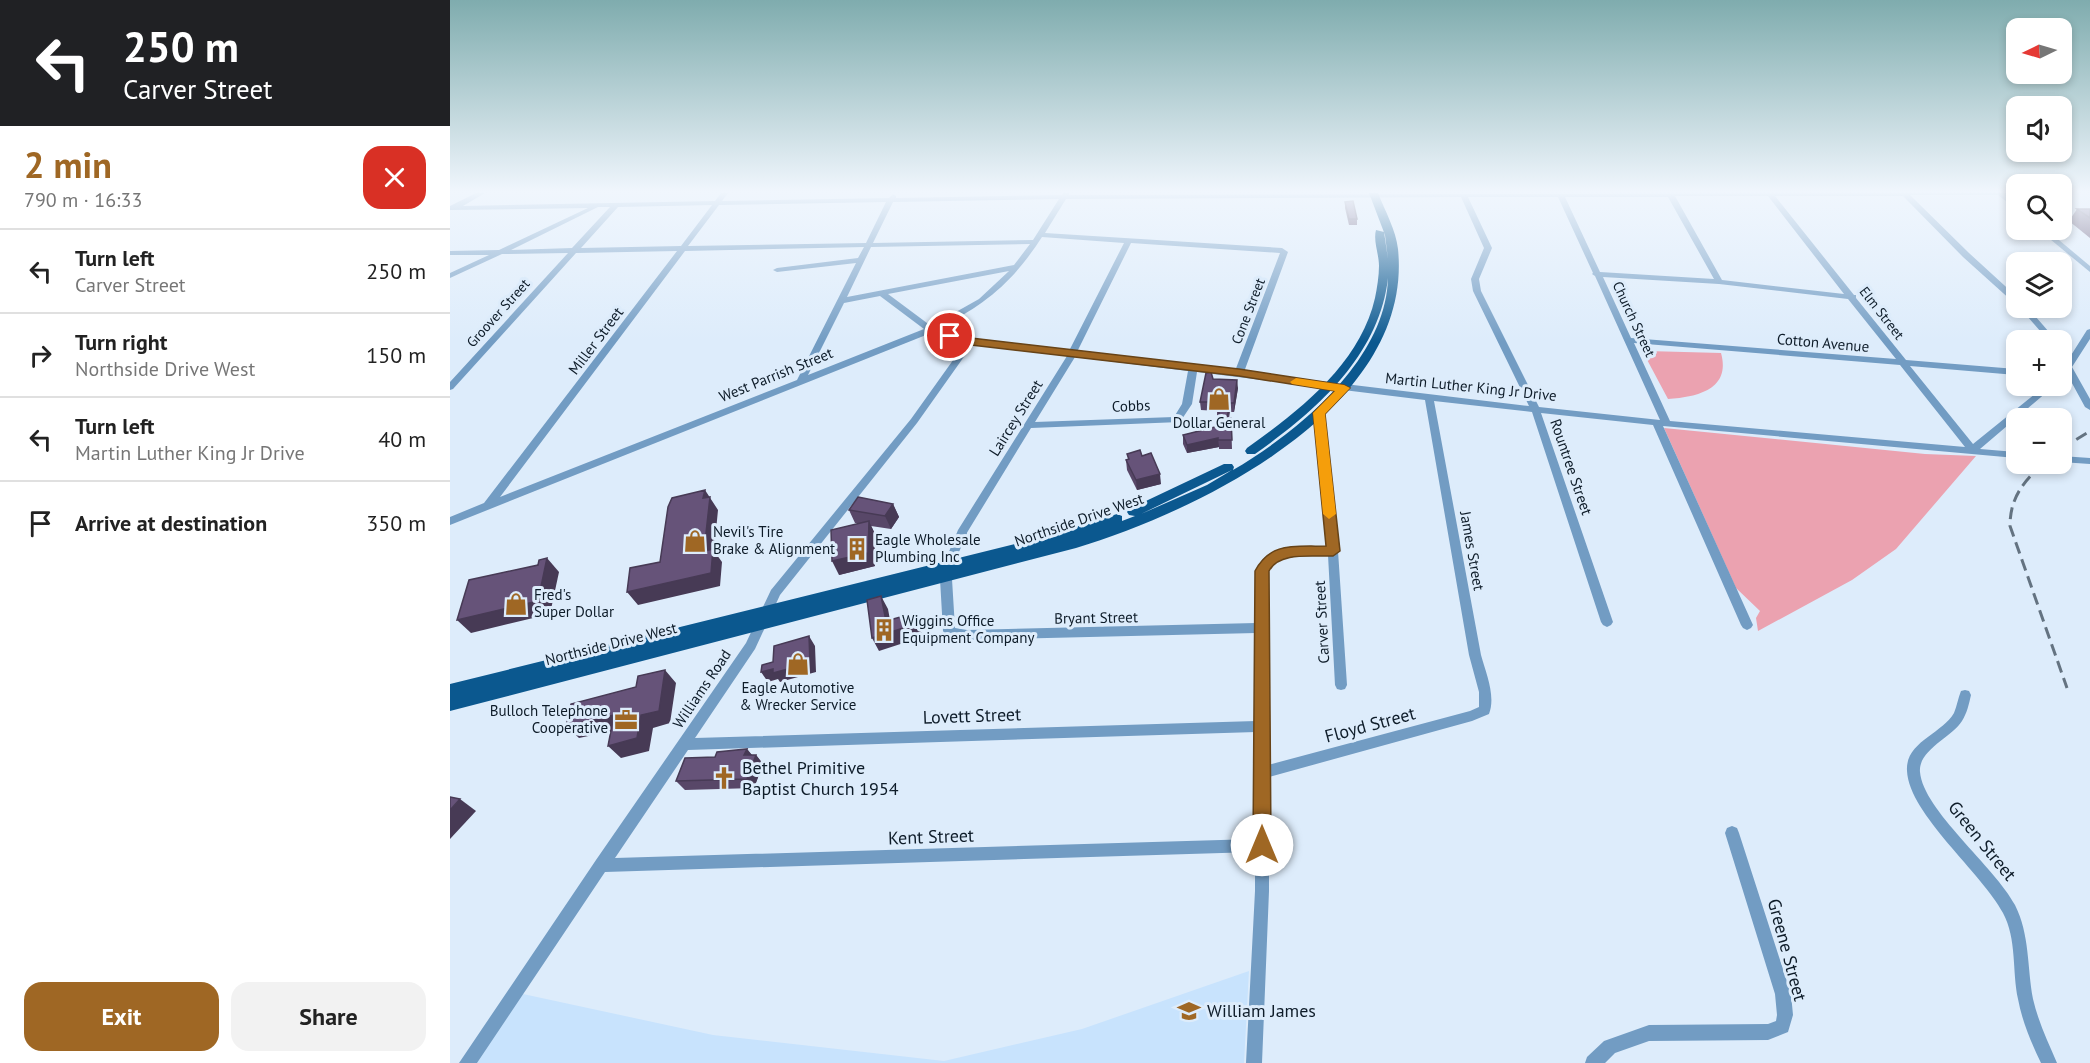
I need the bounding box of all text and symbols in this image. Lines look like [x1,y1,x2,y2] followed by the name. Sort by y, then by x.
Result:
[2006,18,2072,84] north arrow
[2006,18,2072,474] map controls
[123,19,239,74] text: 250 m
[24,24,102,102] icon: left
[123,72,272,106] text: Carver Street
[2006,96,2072,162] button: sound
[24,141,112,188] text: 2 min
[363,146,426,209] button: close
[2006,174,2072,240] button: search
[24,187,142,213] text: 790 m · 16:33
[75,244,155,272] text: Turn left
[2006,252,2072,318] button: layers
[24,255,57,288] icon: left
[366,257,426,285] text: 250 m
[75,272,186,298] text: Carver Street
[462,275,534,351] street label: Groover Street
[1227,275,1269,347] street label: Cone Street
[1609,278,1659,360] street label: Church Street
[1856,283,1908,343] street label: Elm Street
[564,303,627,378] street label: Miller Street
[924,310,975,361] pin
[933,319,966,352] icon: arrive
[75,328,167,356] text: Turn right
[1776,329,1870,356] street label: Cotton Avenue
[2006,330,2072,396] button: +
[24,339,57,372] icon: right
[366,341,426,369] text: 150 m
[716,343,836,406] street label: West Parrish Street
[75,356,255,382] text: Northside Drive West
[1384,368,1558,405] street label: Martin Luther King Jr Drive
[985,376,1047,459] street label: Laircey Street
[1206,386,1232,412] shop icon: Dollar General
[1111,395,1151,416] street label: Cobbs
[2006,408,2072,474] button: −
[75,412,155,440] text: Turn left
[1173,413,1266,432] place label: Dollar General
[1546,416,1597,517] street label: Rountree Street
[24,423,57,456] icon: left
[378,425,426,453] text: 40 m
[75,440,305,466] text: Martin Luther King Jr Drive
[1012,489,1146,551] street label: Northside Drive West
[24,507,57,540] icon: arrive
[75,509,267,537] text: Arrive at destination
[366,509,426,537] text: 350 m
[1456,509,1489,592] street label: James Street
[713,522,835,558] place label: Nevil's Tire Brake & Alignment
[682,528,708,554] shop icon: Nevil's Tire Brake & Alignment
[875,530,981,566] place label: Eagle Wholesale Plumbing Inc
[844,536,870,562] building icon: Eagle Wholesale Plumbing Inc
[1310,580,1333,664] street label: Carver Street
[534,585,614,621] place label: Fred's Super Dollar
[503,591,529,617] shop icon: Fred's Super Dollar
[1054,607,1138,628] street label: Bryant Street
[902,611,1034,647] place label: Wiggins Office Equipment Company
[871,617,897,643] building icon: Wiggins Office Equipment Company
[543,618,679,669] street label: Northside Drive West
[668,646,735,732] street label: Williams Road
[785,651,811,677] shop icon: Eagle Automotive & Wrecker Service
[740,678,856,714] place label: Eagle Automotive & Wrecker Service
[490,701,608,737] place label: Bulloch Telephone Cooperative
[1322,701,1418,748] street label: Floyd Street
[922,702,1021,729] street label: Lovett Street
[613,707,639,733] office icon: Bulloch Telephone Cooperative
[742,756,899,800] place label: Bethel Primitive Baptist Church 1954
[711,765,737,791] church icon: Bethel Primitive Baptist Church 1954
[1943,796,2021,885] street label: Green Street
[1230,813,1294,877] position arrow
[888,824,974,849] street label: Kent Street
[1763,896,1812,1004] street label: Greene Street
[24,982,219,1051] button: Exit
[231,982,426,1051] button: Share
[1176,998,1202,1024] school or university icon: William James
[1207,999,1316,1022] place label: William James

